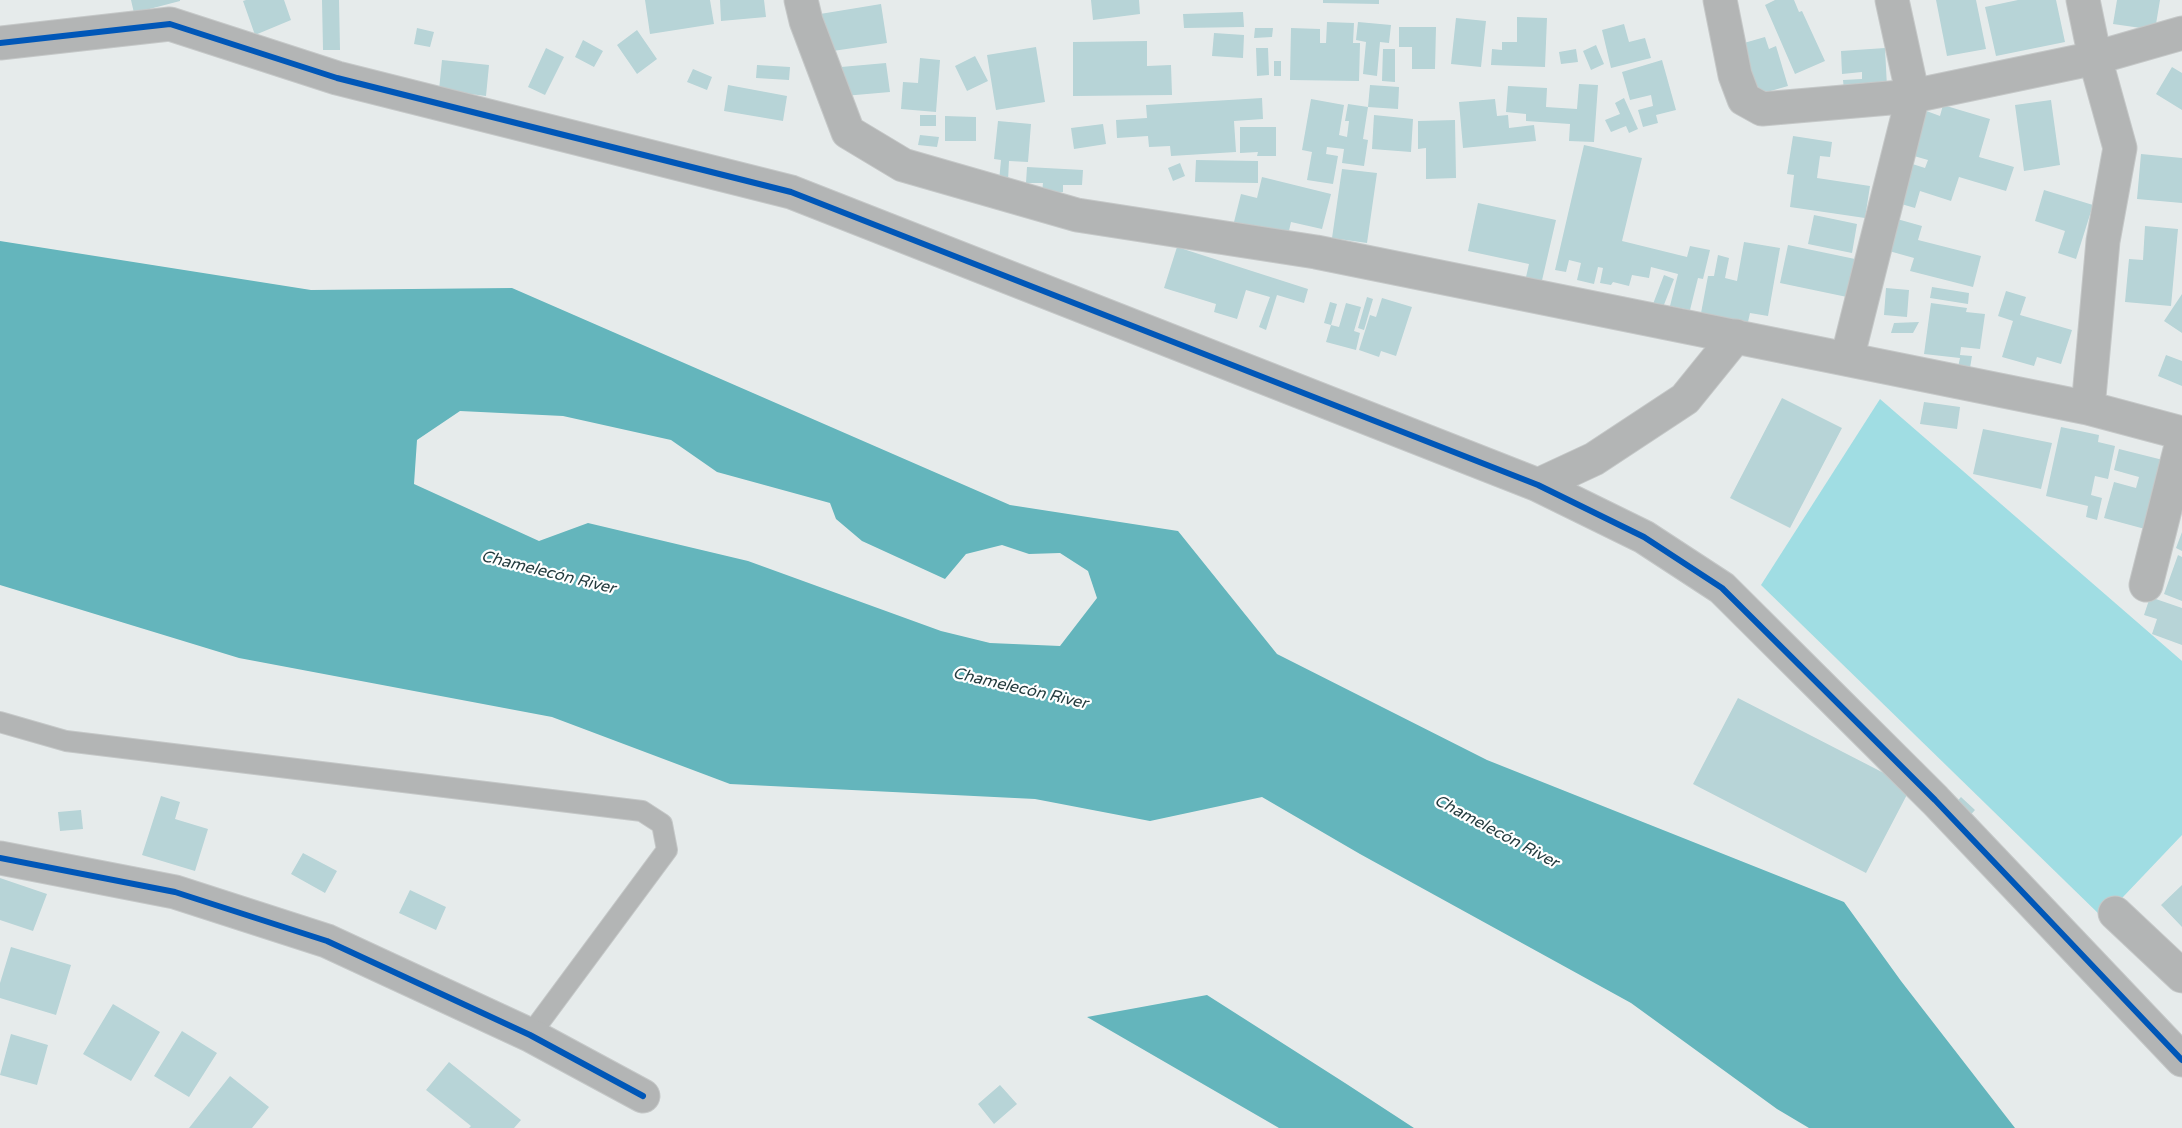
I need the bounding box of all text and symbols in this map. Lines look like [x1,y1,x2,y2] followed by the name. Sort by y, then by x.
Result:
[479,547,617,599] water label: Chamelecón River
[951,664,1089,714] water label: Chamelecón River
[1431,791,1561,873] water label: Chamelecón River

